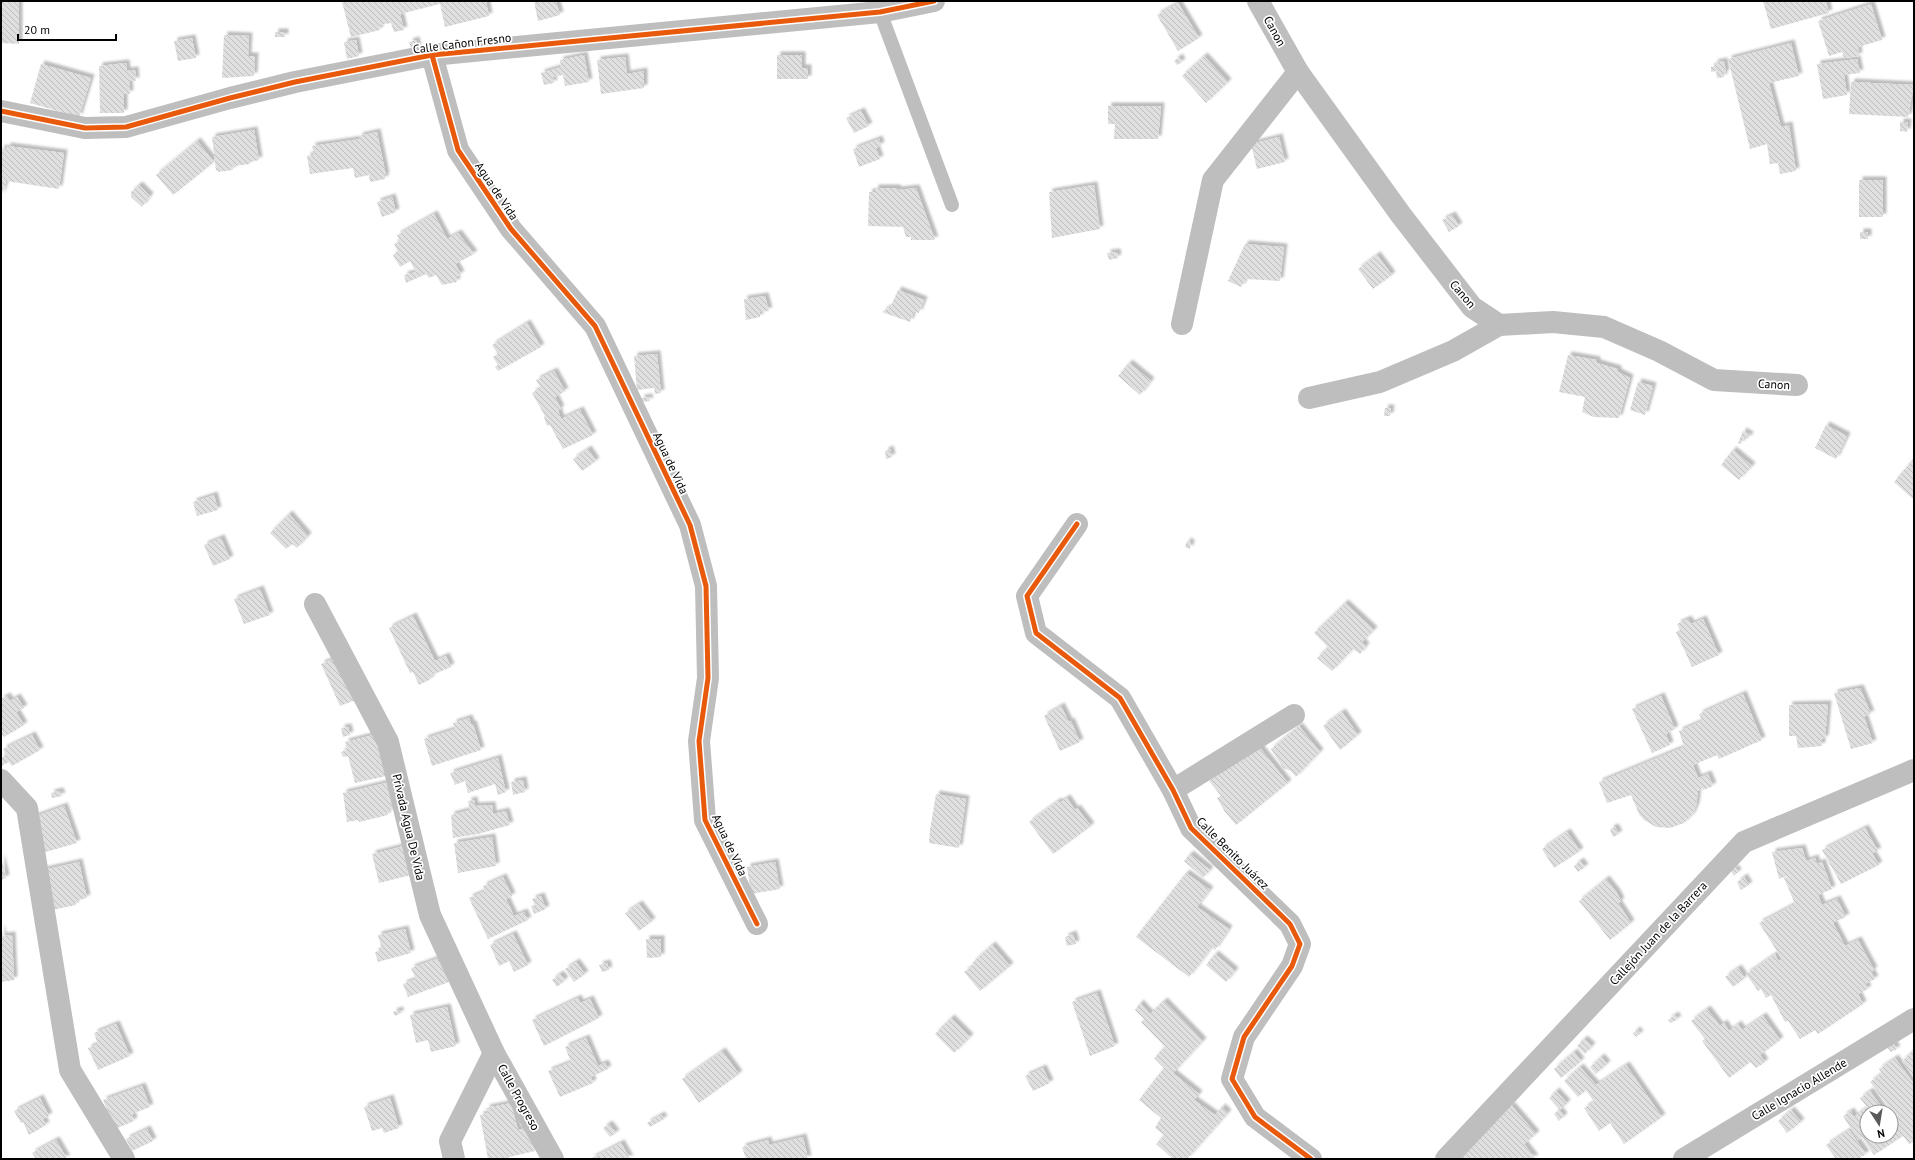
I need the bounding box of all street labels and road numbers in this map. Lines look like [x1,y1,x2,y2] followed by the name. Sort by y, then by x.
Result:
[1261,13,1289,49] street label: Canon
[412,30,512,56] street label: Calle Cañon Fresno
[472,159,522,223] street label: Agua de Vida
[1447,277,1479,311] street label: Canon
[1758,376,1790,392] street label: Canon
[650,430,692,496] street label: Agua de Vida
[389,772,429,882] street label: Privada Agua De Vida
[709,812,751,878] street label: Agua de Vida
[1194,814,1272,892] street label: Calle Benito Juárez
[1606,878,1710,988] street label: Callejón Juan de la Barrera
[1749,1055,1849,1123] street label: Calle Ignacio Allende
[495,1061,543,1133] street label: Calle Progreso

